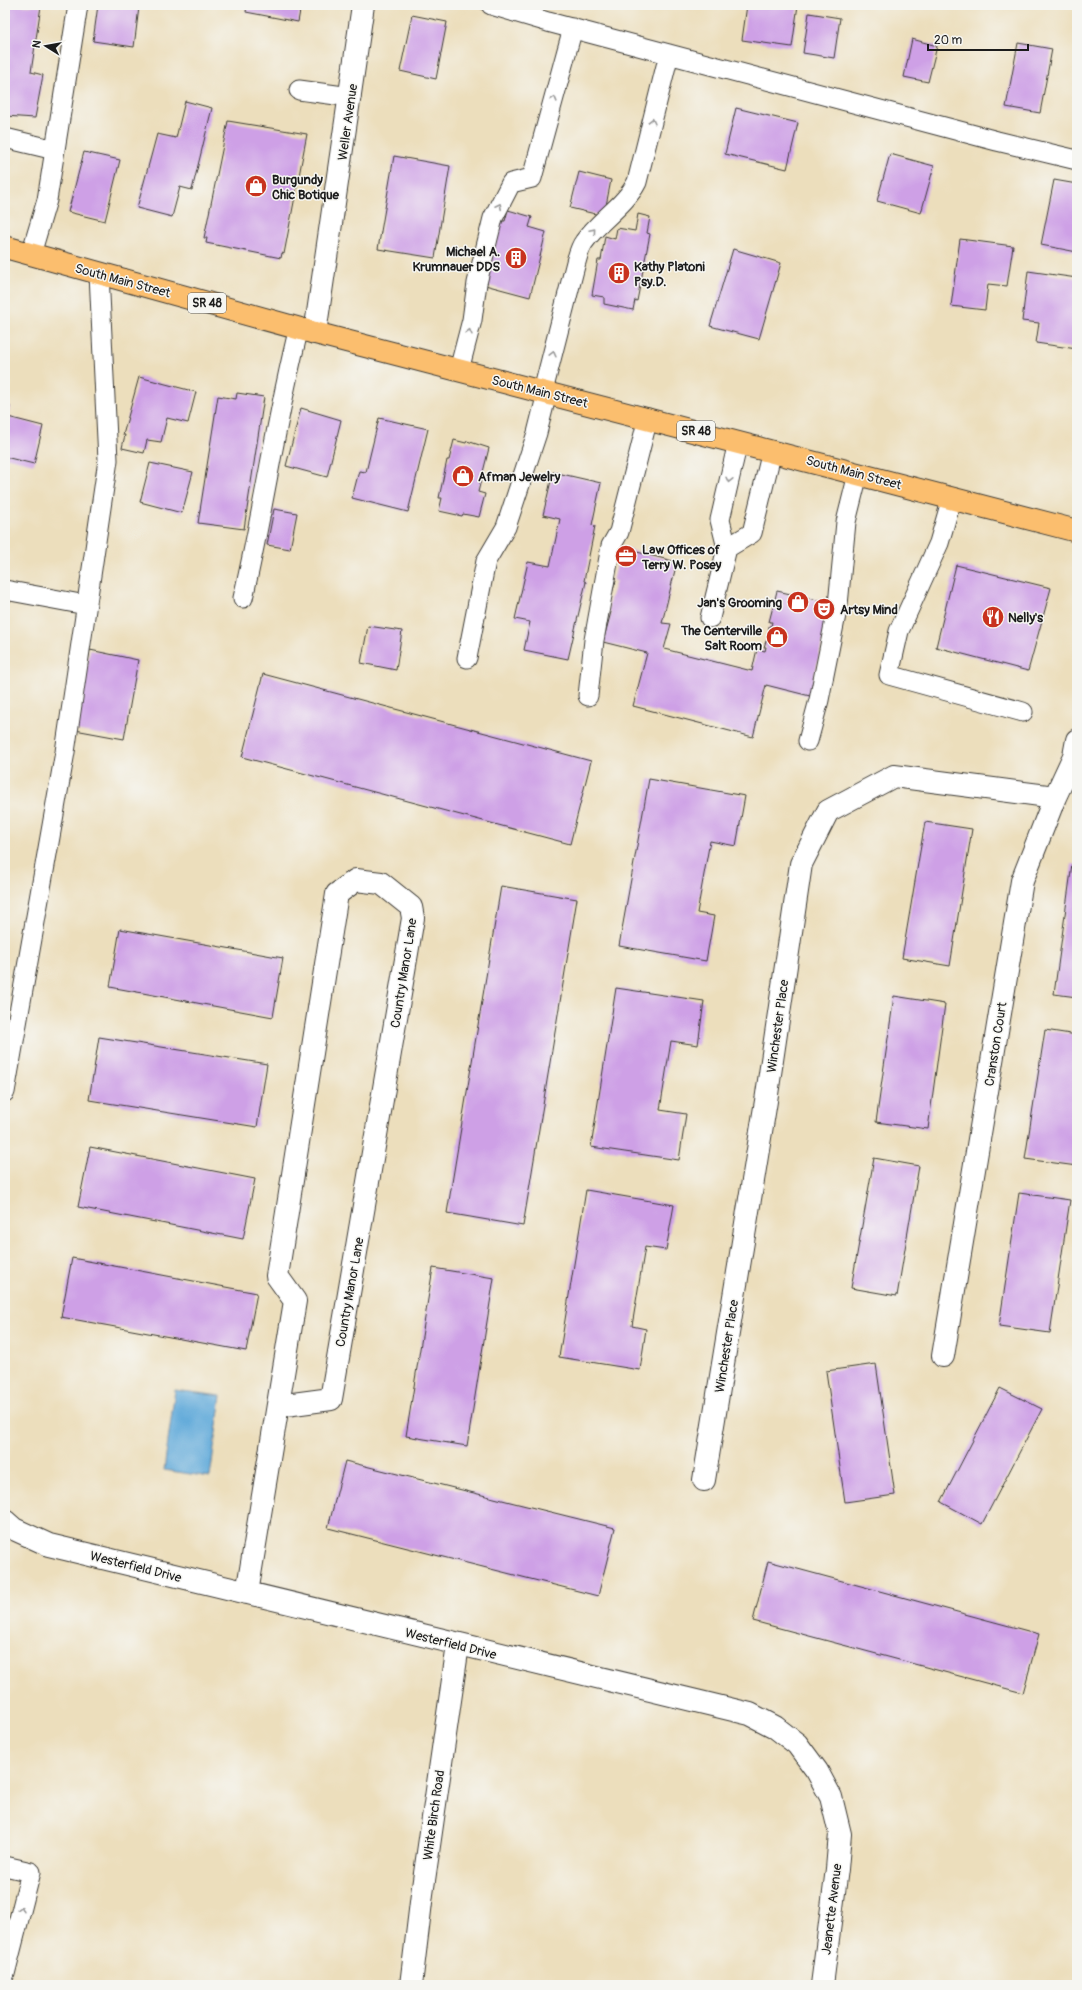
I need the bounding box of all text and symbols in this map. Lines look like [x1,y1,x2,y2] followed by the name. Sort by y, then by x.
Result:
[26,26,66,66] north arrow
[928,26,1028,52] scale bar
[934,33,963,48] text: 20 m
[30,39,44,49] text: N
[335,82,361,162] street label: Weller Avenue
[549,95,558,102] one-way arrow
[648,117,656,124] one-way arrow
[272,172,340,203] place label: Burgundy Chic Botique
[243,173,269,199] shop icon: Burgundy Chic Botique
[494,203,502,210] one-way arrow
[588,229,595,236] one-way arrow
[412,244,500,275] place label: Michael A. Krumnauer DDS
[503,245,529,271] building icon: Michael A. Krumnauer DDS
[634,259,706,290] place label: Kathy Platoni Psy.D.
[606,260,632,286] building icon: Kathy Platoni Psy.D.
[73,261,173,302] street label: South Main Street
[188,293,226,313] road number: SR 48
[464,329,472,335] one-way arrow
[548,350,556,357] one-way arrow
[490,372,590,412] street label: South Main Street
[677,421,715,441] road number: SR 48
[804,453,904,494] street label: South Main Street
[450,463,476,489] shop icon: Afman Jewelry
[478,469,561,485] place label: Afman Jewelry
[725,477,733,483] one-way arrow
[641,542,722,573] place label: Law Offices of Terry W. Posey
[613,543,639,569] office icon: Law Offices of Terry W. Posey
[785,589,811,615] shop icon: Jan's Grooming
[697,595,782,611] place label: Jan's Grooming
[811,596,837,622] theatre icon: Artsy Mind
[840,602,898,618] place label: Artsy Mind
[980,604,1006,630] restaurant icon: Nelly's
[1008,610,1043,626] place label: Nelly's
[680,623,763,654] place label: The Centerville Salt Room
[764,624,790,650] shop icon: The Centerville Salt Room
[387,917,421,1029] street label: Country Manor Lane
[764,978,793,1074] street label: Winchester Place
[981,1000,1011,1087] street label: Cranston Court
[332,1236,368,1348] street label: Country Manor Lane
[712,1298,742,1394] street label: Winchester Place
[88,1548,184,1586] street label: Westerfield Drive
[403,1625,499,1663] street label: Westerfield Drive
[420,1769,448,1861] street label: White Birch Road
[818,1862,846,1956] street label: Jeanette Avenue
[17,1906,25,1912] one-way arrow

